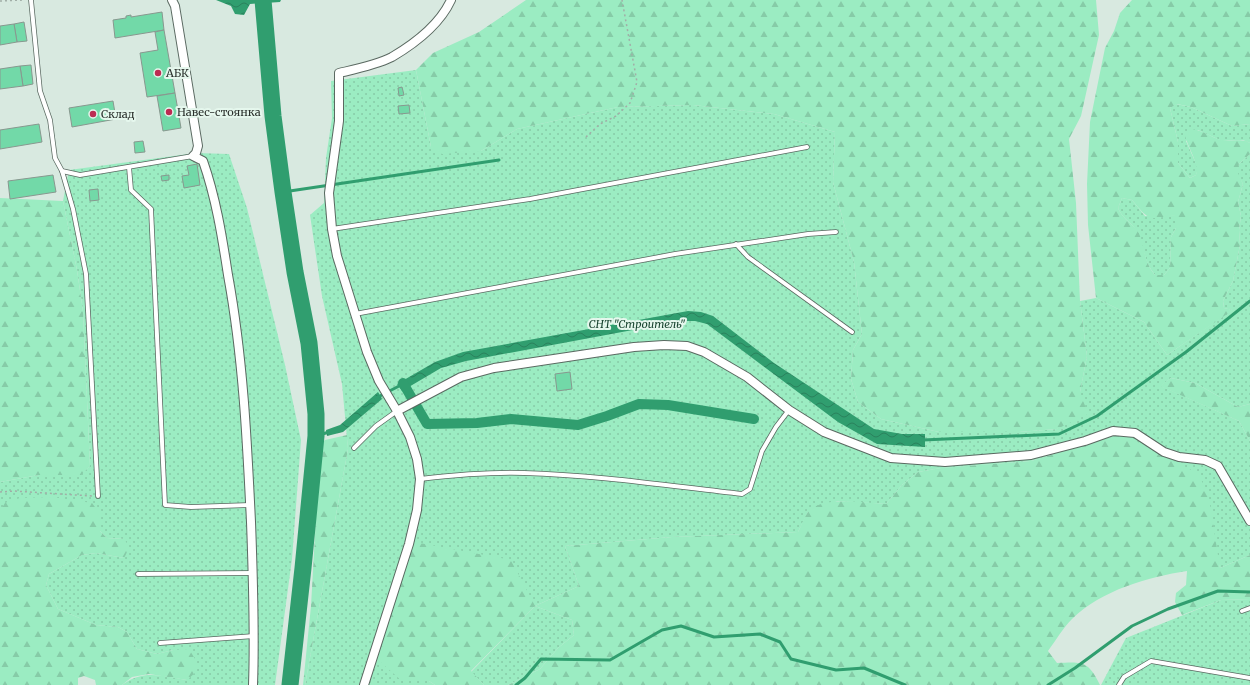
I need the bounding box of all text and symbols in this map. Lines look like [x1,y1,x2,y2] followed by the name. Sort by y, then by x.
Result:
[165,66,189,80] place label: АБК
[153,68,163,78] marker: АБК
[177,105,261,119] place label: Навес-стоянка
[101,107,135,121] place label: Склад
[164,107,174,117] marker: Навес-стоянка
[88,109,98,119] marker: Склад
[589,317,686,331] park label: СНТ "Строитель"

